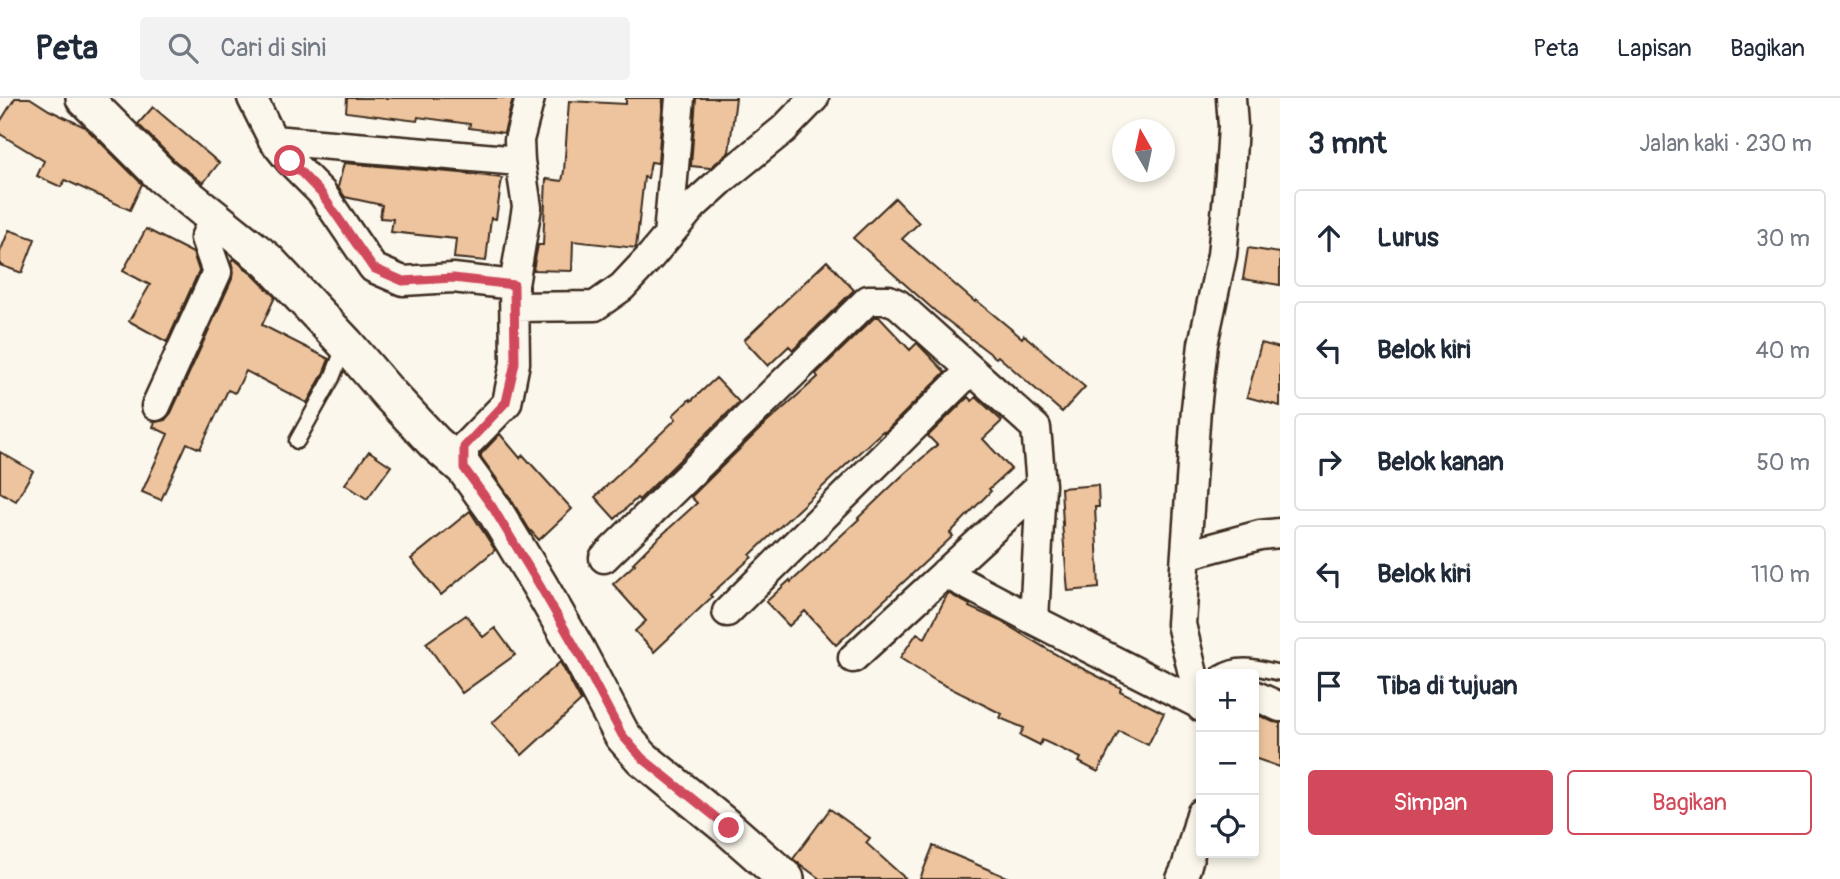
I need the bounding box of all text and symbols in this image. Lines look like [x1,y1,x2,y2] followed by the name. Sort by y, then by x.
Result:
[140,17,630,80] search box
[35,28,98,69] text: Peta
[164,29,202,67] icon: search
[220,32,326,64] text: Cari di sini
[1533,34,1579,63] text: Peta
[1617,34,1692,63] text: Lapisan
[1730,34,1805,63] text: Bagikan
[1112,119,1175,182] north arrow
[1308,125,1387,162] text: 3 mnt
[1639,129,1812,158] text: Jalan kaki · 230 m
[274,145,305,176] route start
[1310,219,1348,257] icon: ahead
[1377,222,1439,254] text: Lurus
[1756,224,1810,253] text: 30 m
[1310,331,1348,369] icon: left
[1377,334,1471,366] text: Belok kiri
[1756,336,1810,365] text: 40 m
[1310,443,1348,481] icon: right
[1377,446,1504,478] text: Belok kanan
[1756,448,1810,477] text: 50 m
[1310,555,1348,593] icon: left
[1377,558,1471,590] text: Belok kiri
[1751,560,1810,589] text: 110 m
[1310,667,1348,705] icon: arrive
[1196,669,1259,858] map controls
[1196,669,1259,732] button: +
[1377,670,1518,702] text: Tiba di tujuan
[1196,732,1259,795] button: −
[1308,770,1553,835] button: Simpan
[1567,770,1812,835] button: Bagikan
[1196,795,1259,858] button: locate
[713,812,744,843] route end

